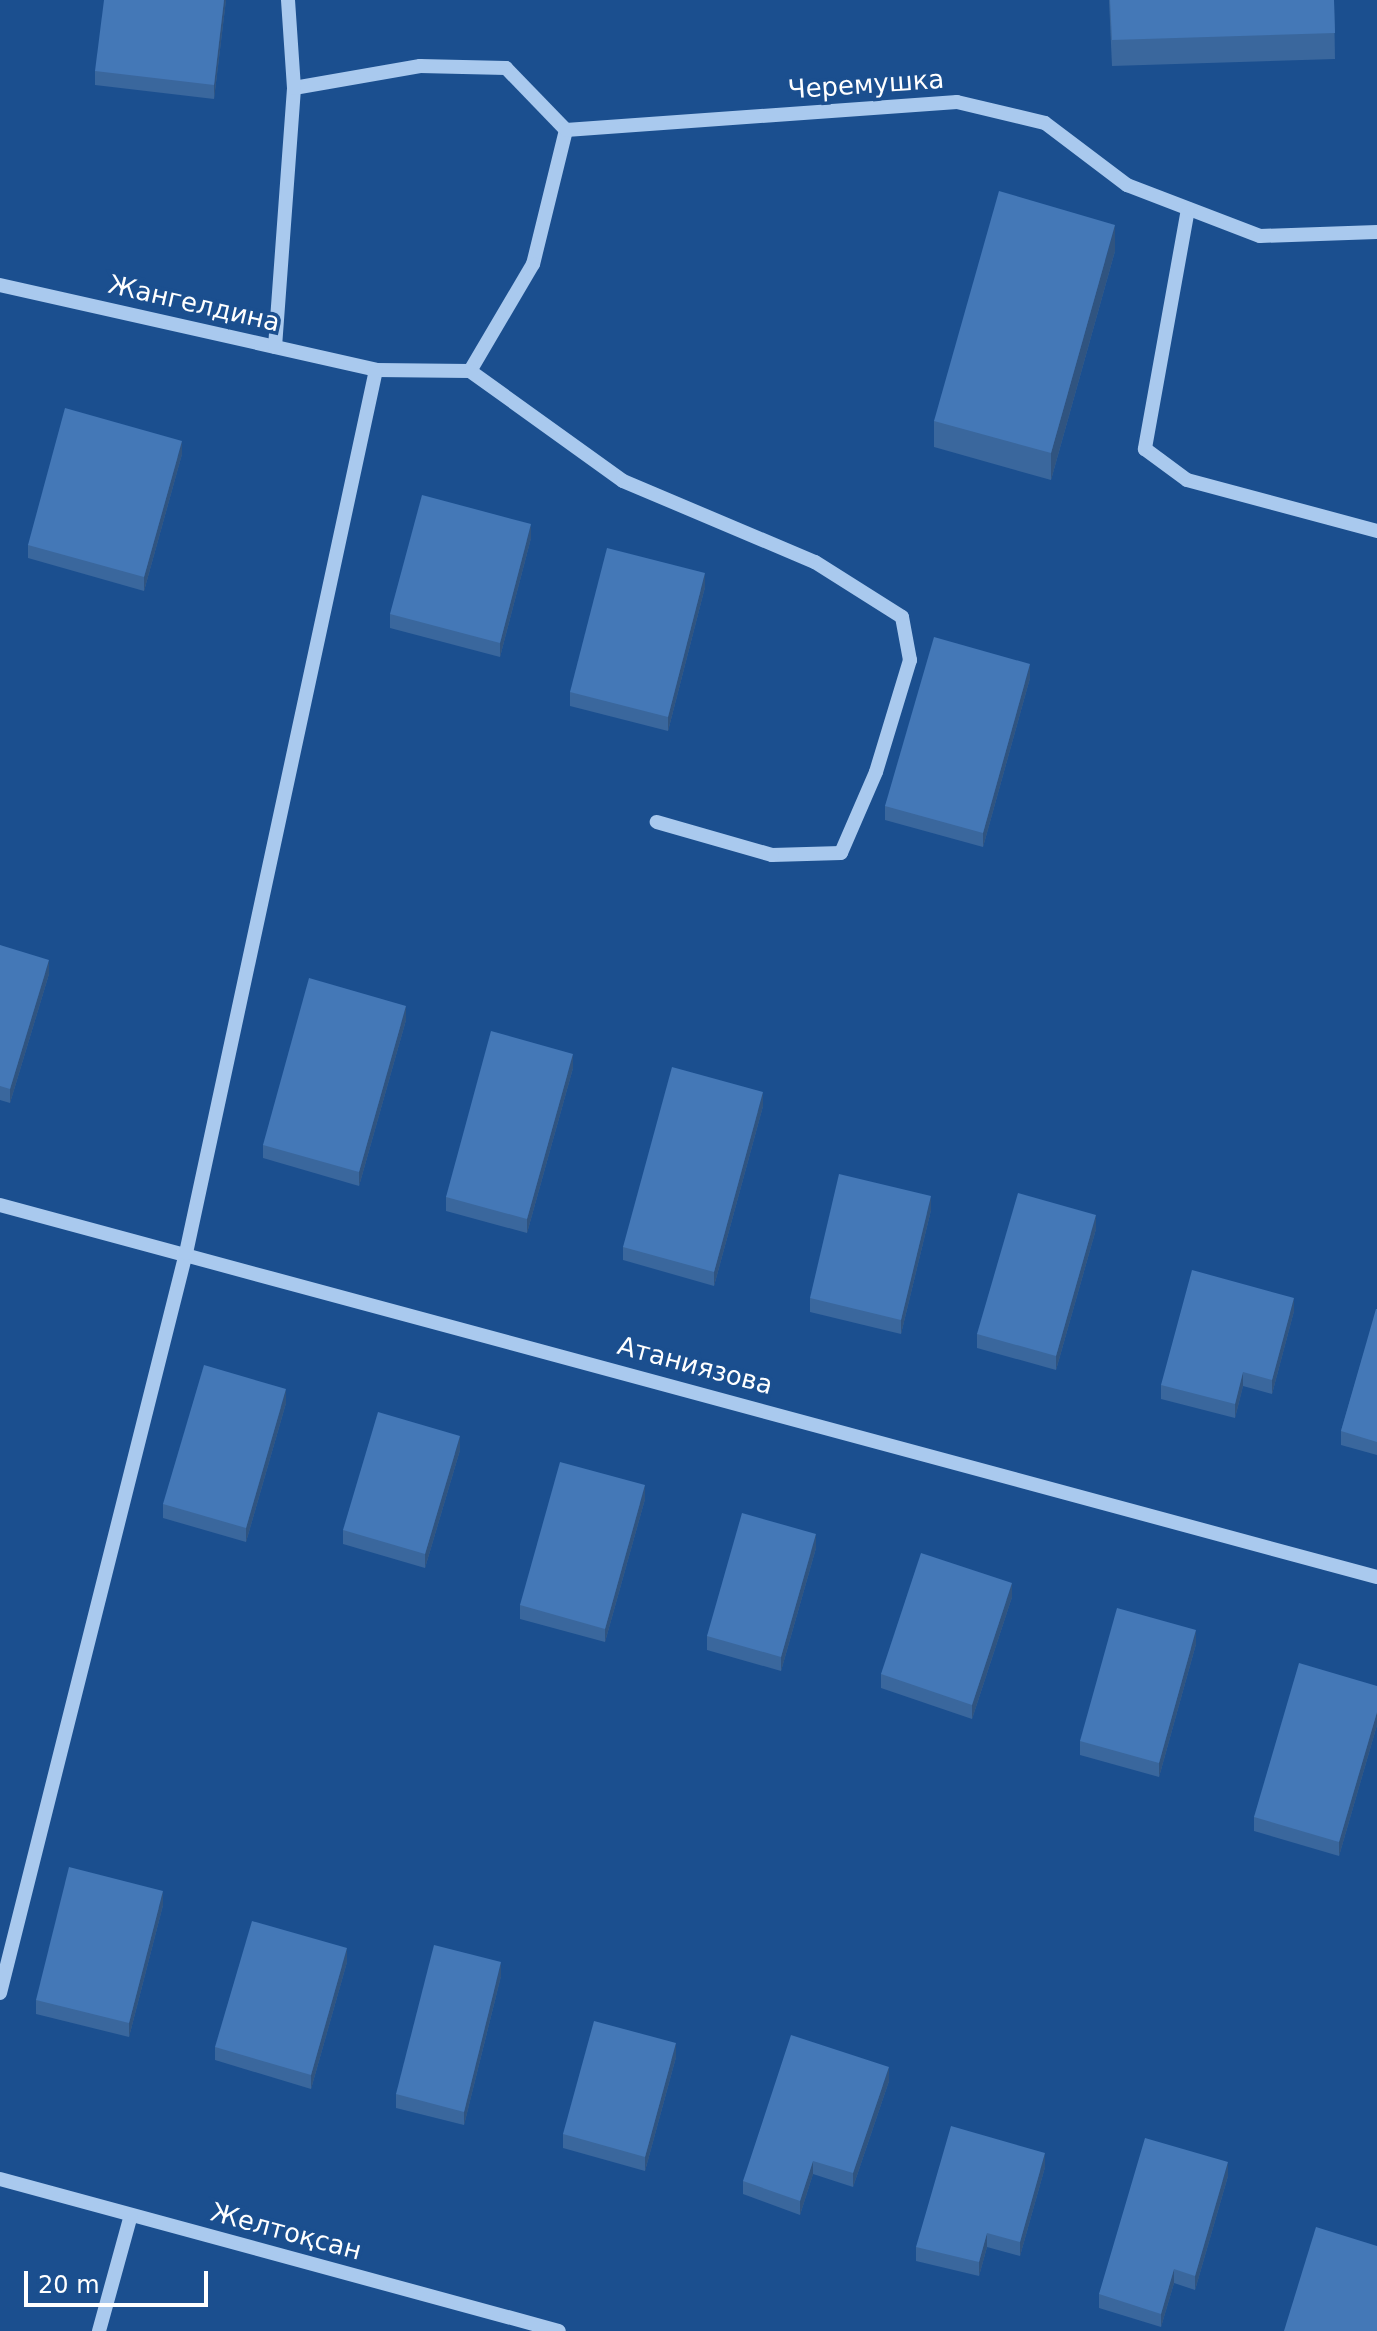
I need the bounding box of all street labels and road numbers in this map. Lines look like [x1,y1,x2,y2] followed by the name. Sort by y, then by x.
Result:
[787,64,945,106] street label: Черемушка
[105,269,283,339] street label: Жангелдина
[614,1330,776,1402] street label: Атаниязова
[207,2197,365,2267] street label: Желтоқсан

